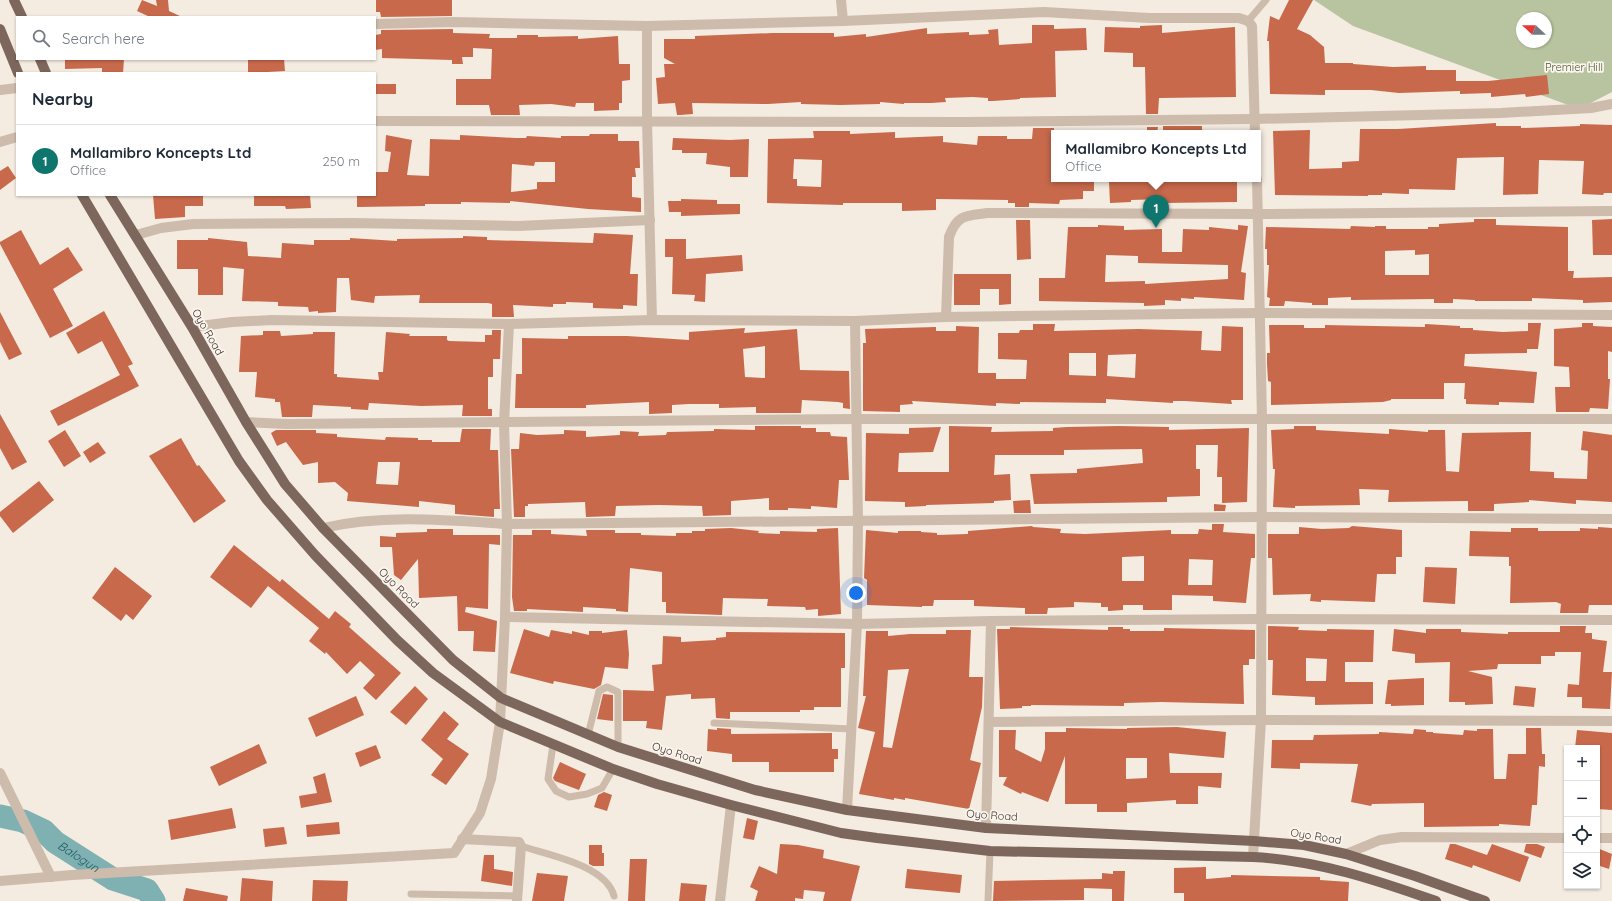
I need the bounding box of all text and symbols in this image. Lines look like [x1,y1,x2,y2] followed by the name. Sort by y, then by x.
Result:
[1516,12,1552,48] north arrow
[16,16,376,60] search box
[30,27,52,49] icon: search
[62,29,145,48] text: Search here
[1545,60,1603,74] park label: Premier Hill
[32,88,93,109] text: Nearby
[1051,130,1261,182] popup
[1065,139,1247,158] text: Mallamibro Koncepts Ltd
[70,143,251,162] text: Mallamibro Koncepts Ltd
[42,153,48,169] text: 1
[323,153,360,169] text: 250 m
[1065,158,1102,174] text: Office
[70,162,106,178] text: Office
[1143,195,1169,228] pin: 1
[189,306,227,358] street label: Oyo Road
[376,565,422,611] street label: Oyo Road
[846,583,866,603] your location
[650,739,704,767] street label: Oyo Road
[1564,745,1600,889] map controls
[1564,745,1600,781] button: +
[1564,781,1600,817] button: −
[966,806,1018,824] street label: Oyo Road
[1564,817,1600,853] button: locate
[1289,825,1343,847] street label: Oyo Road
[55,838,103,876] water label: Balogun
[1564,853,1600,889] button: layers

